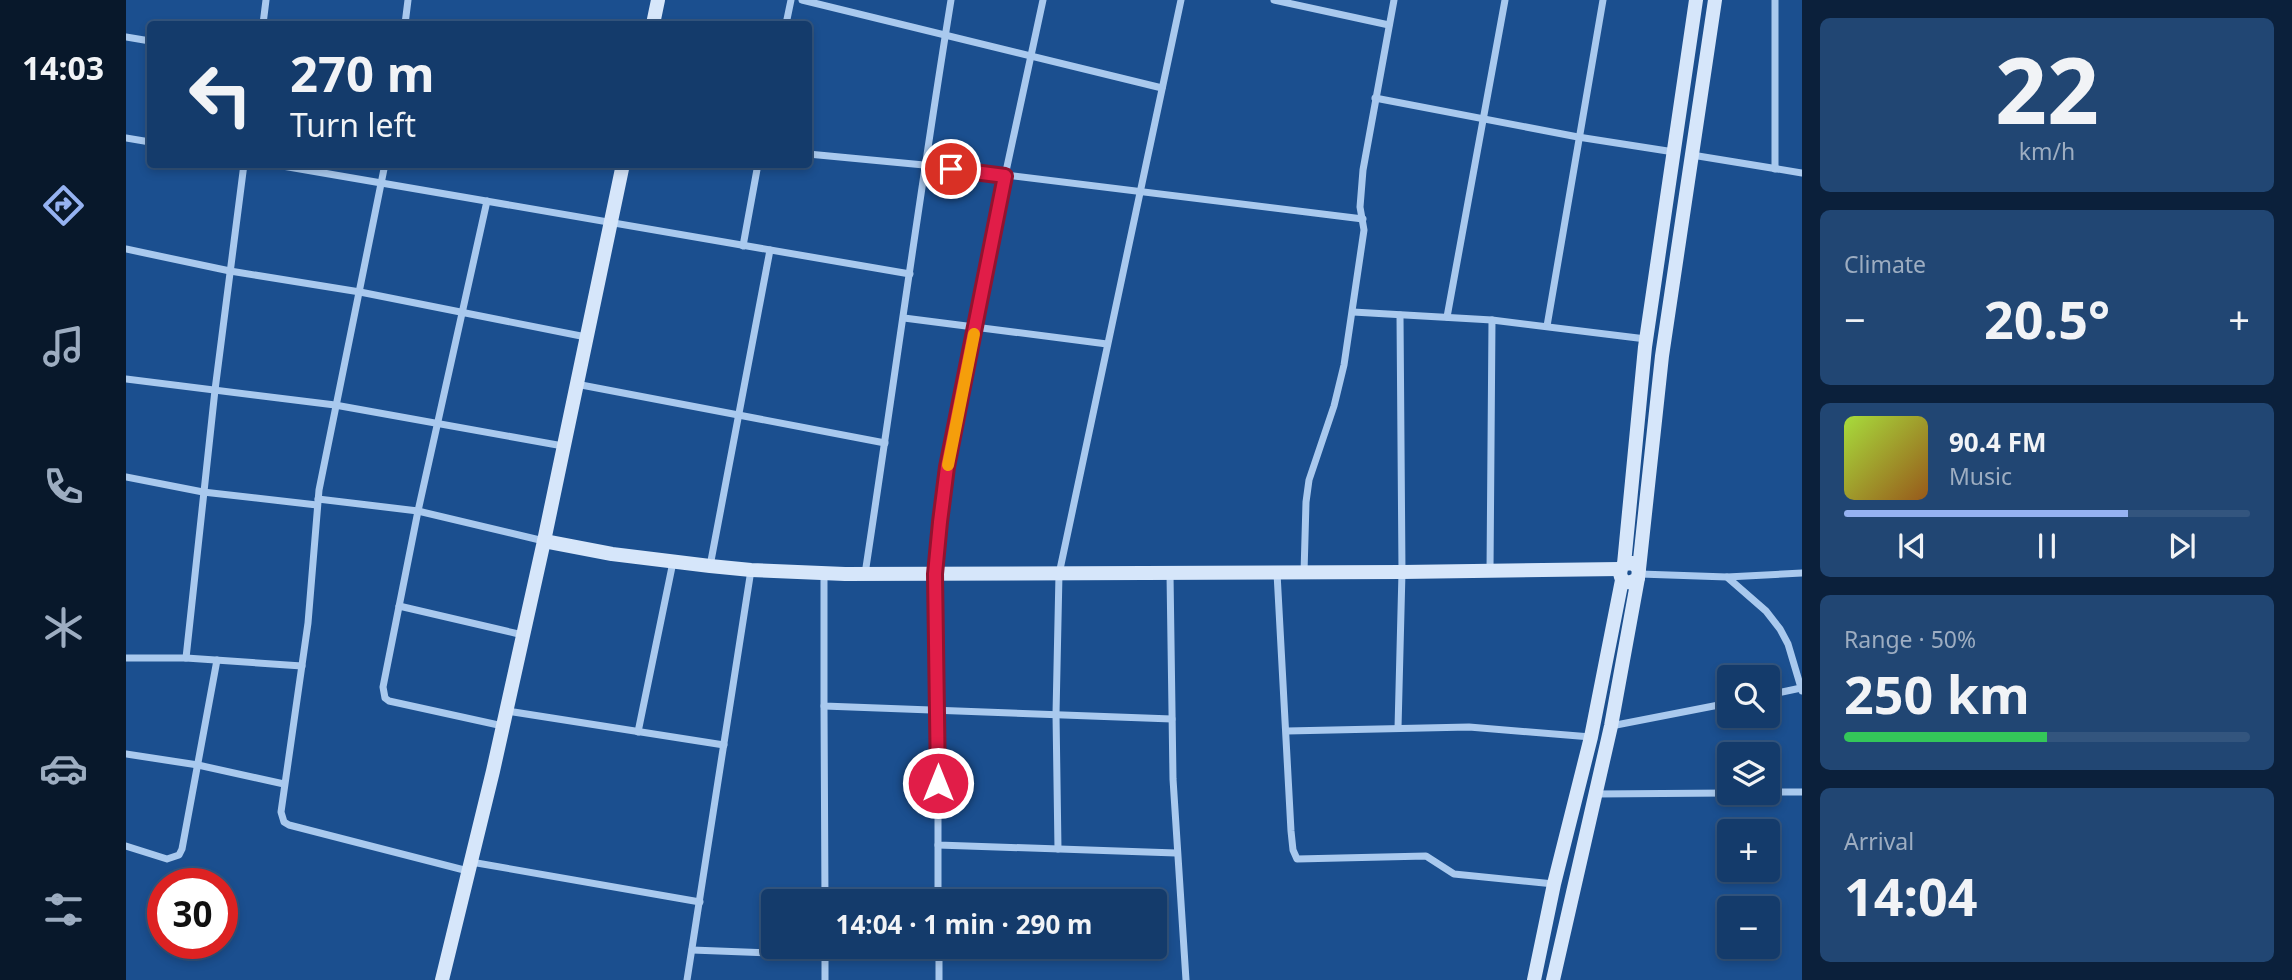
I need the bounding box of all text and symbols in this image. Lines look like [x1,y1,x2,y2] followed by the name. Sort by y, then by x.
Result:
[1995,27,2099,151] text: 22
[290,40,435,106] text: 270 m
[22,46,104,89] text: 14:03
[175,49,266,140] icon: left
[290,103,416,146] text: Turn left
[2019,135,2075,167] text: km/h
[921,139,981,199] pin
[932,150,970,188] icon: arrive
[39,181,88,230] icon: directions
[1844,248,1926,280] text: Climate
[1984,283,2110,354] text: 20.5°
[1844,293,1866,345] text: −
[2228,293,2250,345] text: +
[39,322,88,371] icon: music
[1949,424,2046,460] text: 90.4 FM
[1949,460,2012,492] text: Music
[39,462,88,511] icon: phone
[1893,527,1931,565] icon: previous
[2028,527,2066,565] icon: pause
[2163,527,2201,565] icon: next
[39,603,88,652] icon: climate
[1844,623,1976,655] text: Range · 50%
[1844,658,2030,729] text: 250 km
[1717,665,1780,959] map controls
[1717,665,1780,728] button: search
[1717,742,1780,805] button: layers
[39,744,88,793] icon: car
[901,746,975,820] position arrow
[1717,819,1780,882] button: +
[1844,825,1914,857] text: Arrival
[1844,860,1978,931] text: 14:04
[147,868,238,959] speed limit sign: 30
[39,885,88,934] icon: filters
[1717,896,1780,959] button: −
[836,906,1092,942] text: 14:04 · 1 min · 290 m

